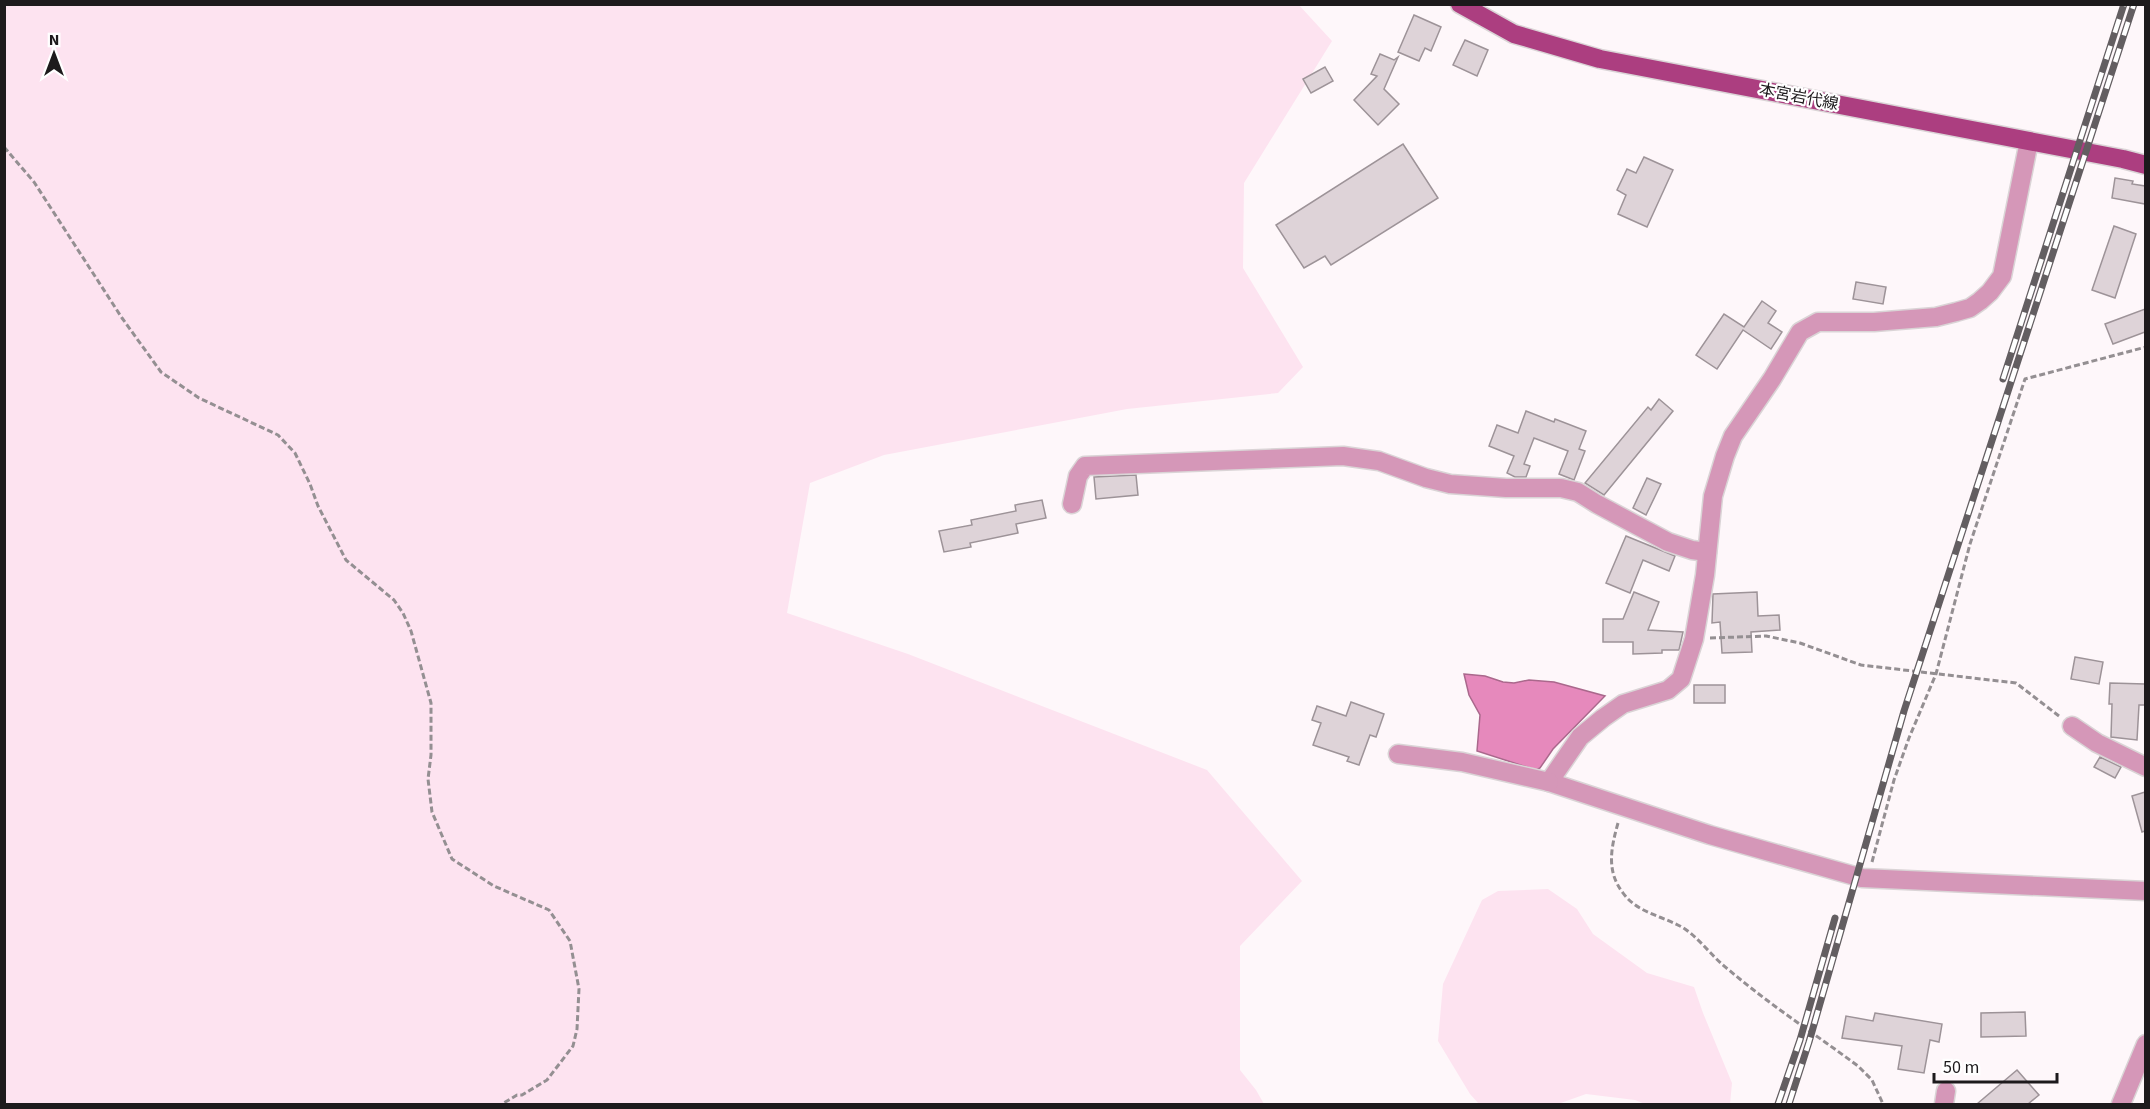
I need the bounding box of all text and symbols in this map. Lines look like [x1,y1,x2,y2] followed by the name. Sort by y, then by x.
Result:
[24,24,84,84] north arrow
[49,29,59,51] text: N
[1757,79,1840,115] street label: 本宮岩代線
[1934,1046,2057,1084] scale bar
[1943,1055,1979,1080] text: 50 m

